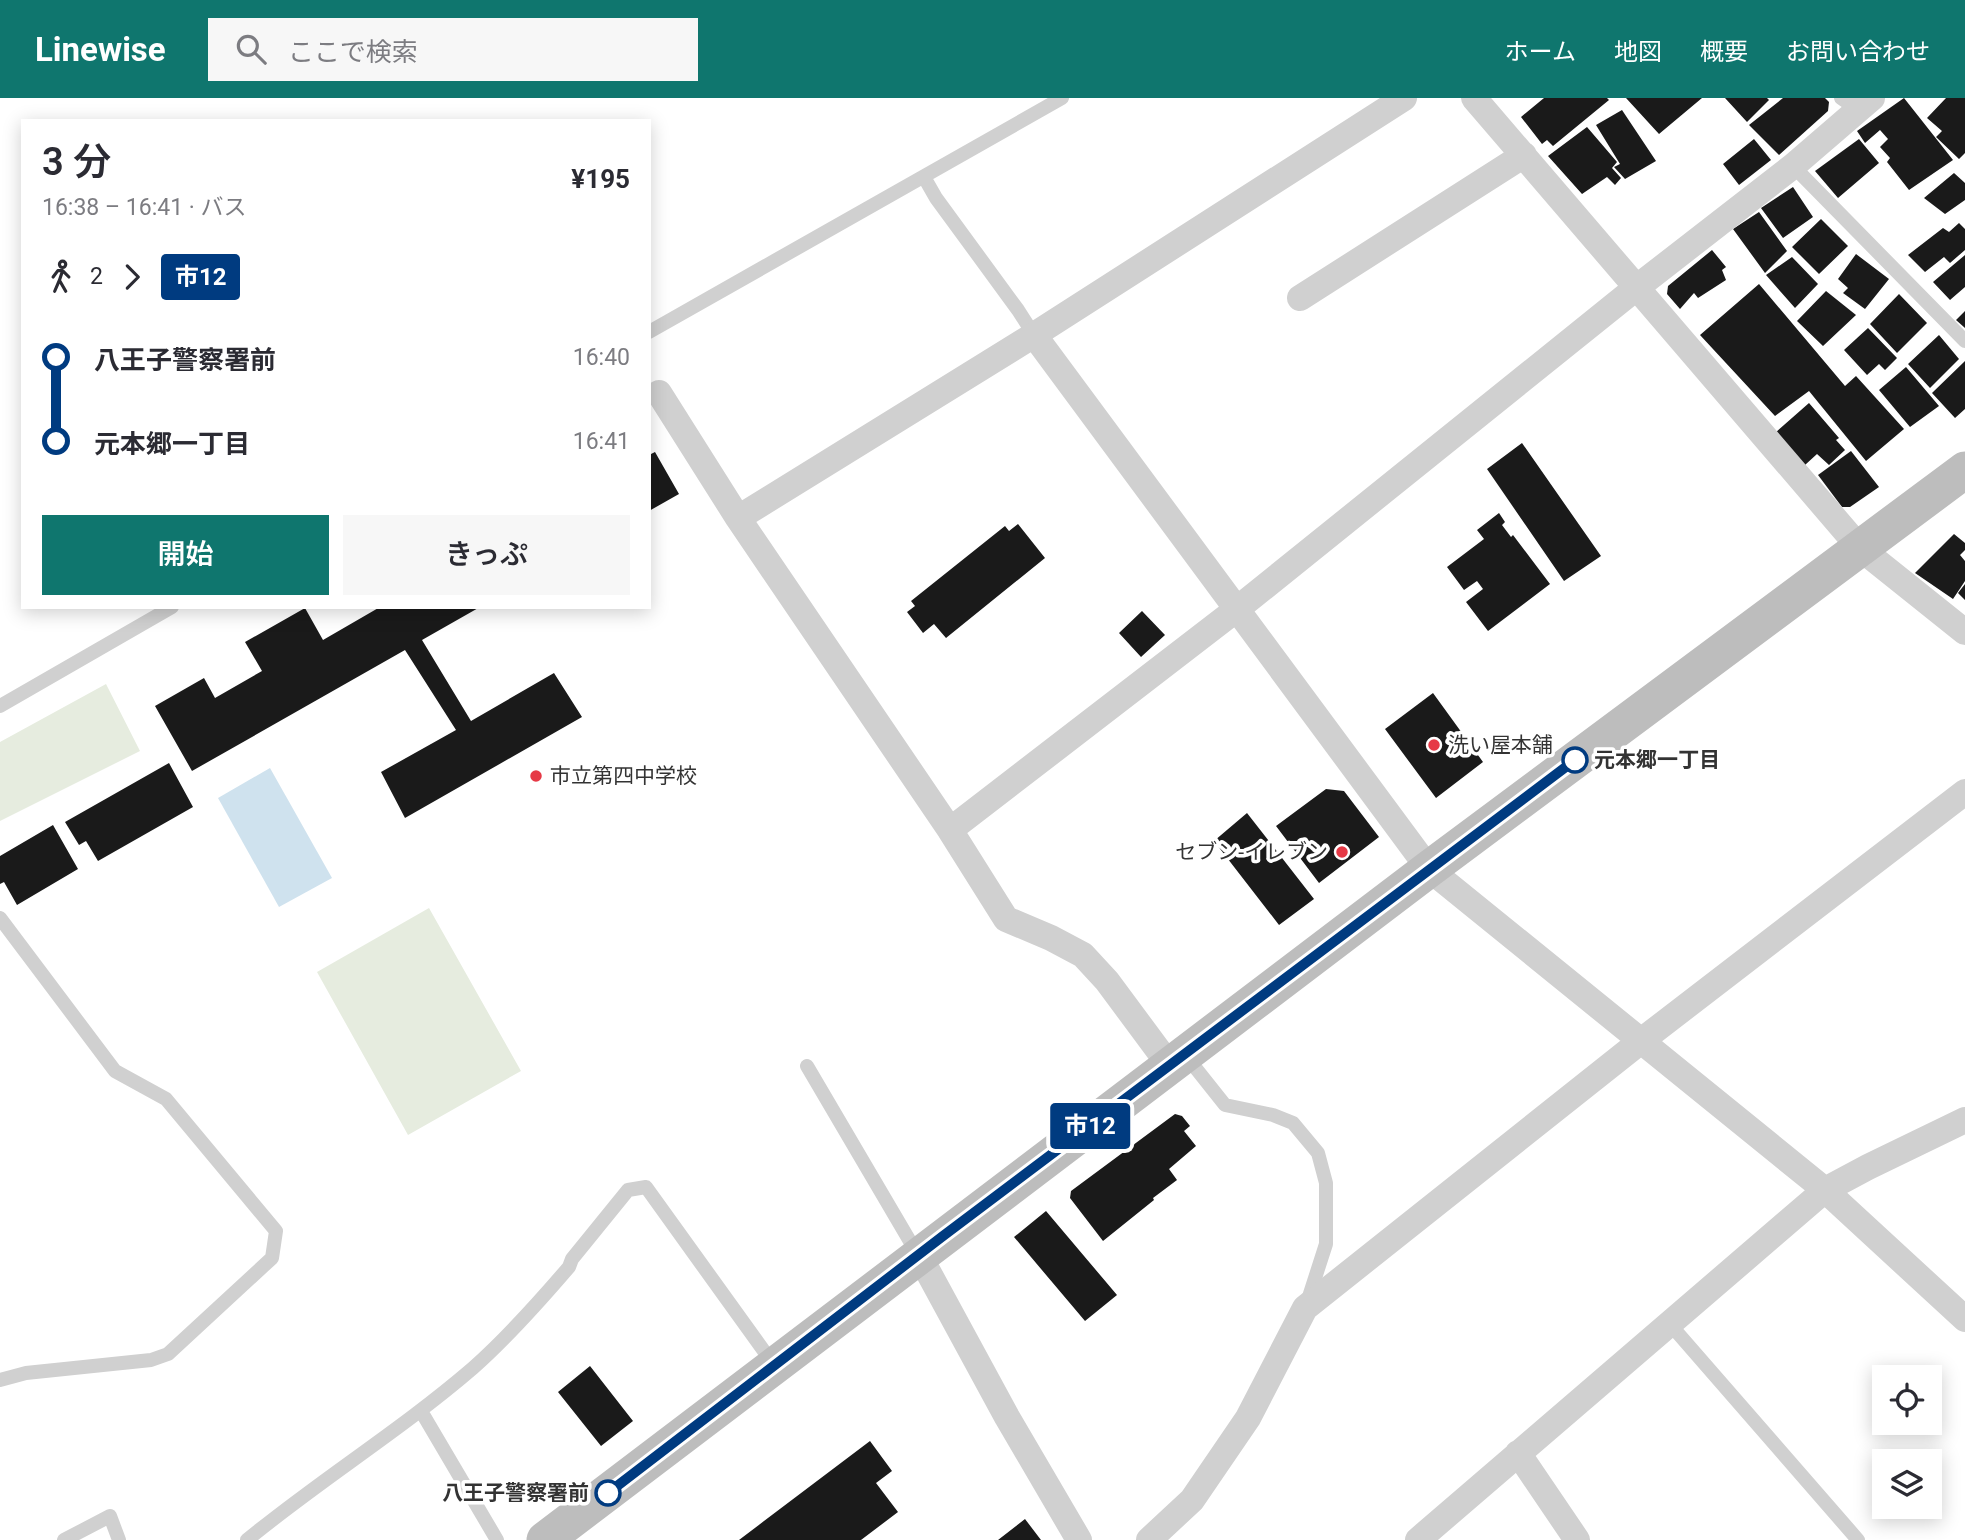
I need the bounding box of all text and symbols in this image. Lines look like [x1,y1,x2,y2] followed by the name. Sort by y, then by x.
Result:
[208,18,698,81] search box
[35,30,166,69] text: Linewise
[232,30,270,68] icon: search
[288,37,418,67] text: ここで検索
[1505,38,1576,66] text: ホーム
[1614,38,1662,66] text: 地図
[1700,38,1748,66] text: 概要
[1786,38,1930,66] text: お問い合わせ
[42,140,111,184] text: 3 分
[571,164,630,194] text: ¥195
[42,194,246,221] text: 16:38 – 16:41 · バス
[42,258,80,296] icon: walk
[113,258,151,296] icon: forward
[90,263,103,290] text: 2
[175,263,226,291] text: 市12
[573,344,630,371] text: 16:40
[94,345,276,375] text: 八王子警察署前
[573,428,630,455] text: 16:41
[94,429,250,459] text: 元本郷一丁目
[42,515,329,595] button: 開始
[343,515,630,595] button: きっぷ
[1448,733,1553,757] place label: 洗い屋本舗
[1426,737,1442,753] marker: 洗い屋本舗
[1562,747,1588,773] marker: 元本郷一丁目
[1594,748,1720,772] place label: 元本郷一丁目
[550,764,697,788] place label: 市立第四中学校
[528,768,544,784] marker: 市立第四中学校
[1175,840,1328,864] place label: セブン-イレブン
[1334,844,1350,860] marker: セブン-イレブン
[1050,1103,1130,1149] line badge: 市12
[1064,1112,1116,1140] text: 市12
[1872,1365,1942,1519] map controls
[1872,1365,1942,1435] button: locate
[1872,1449,1942,1519] button: layers
[595,1480,621,1506] marker: 八王子警察署前
[442,1481,589,1505] place label: 八王子警察署前

